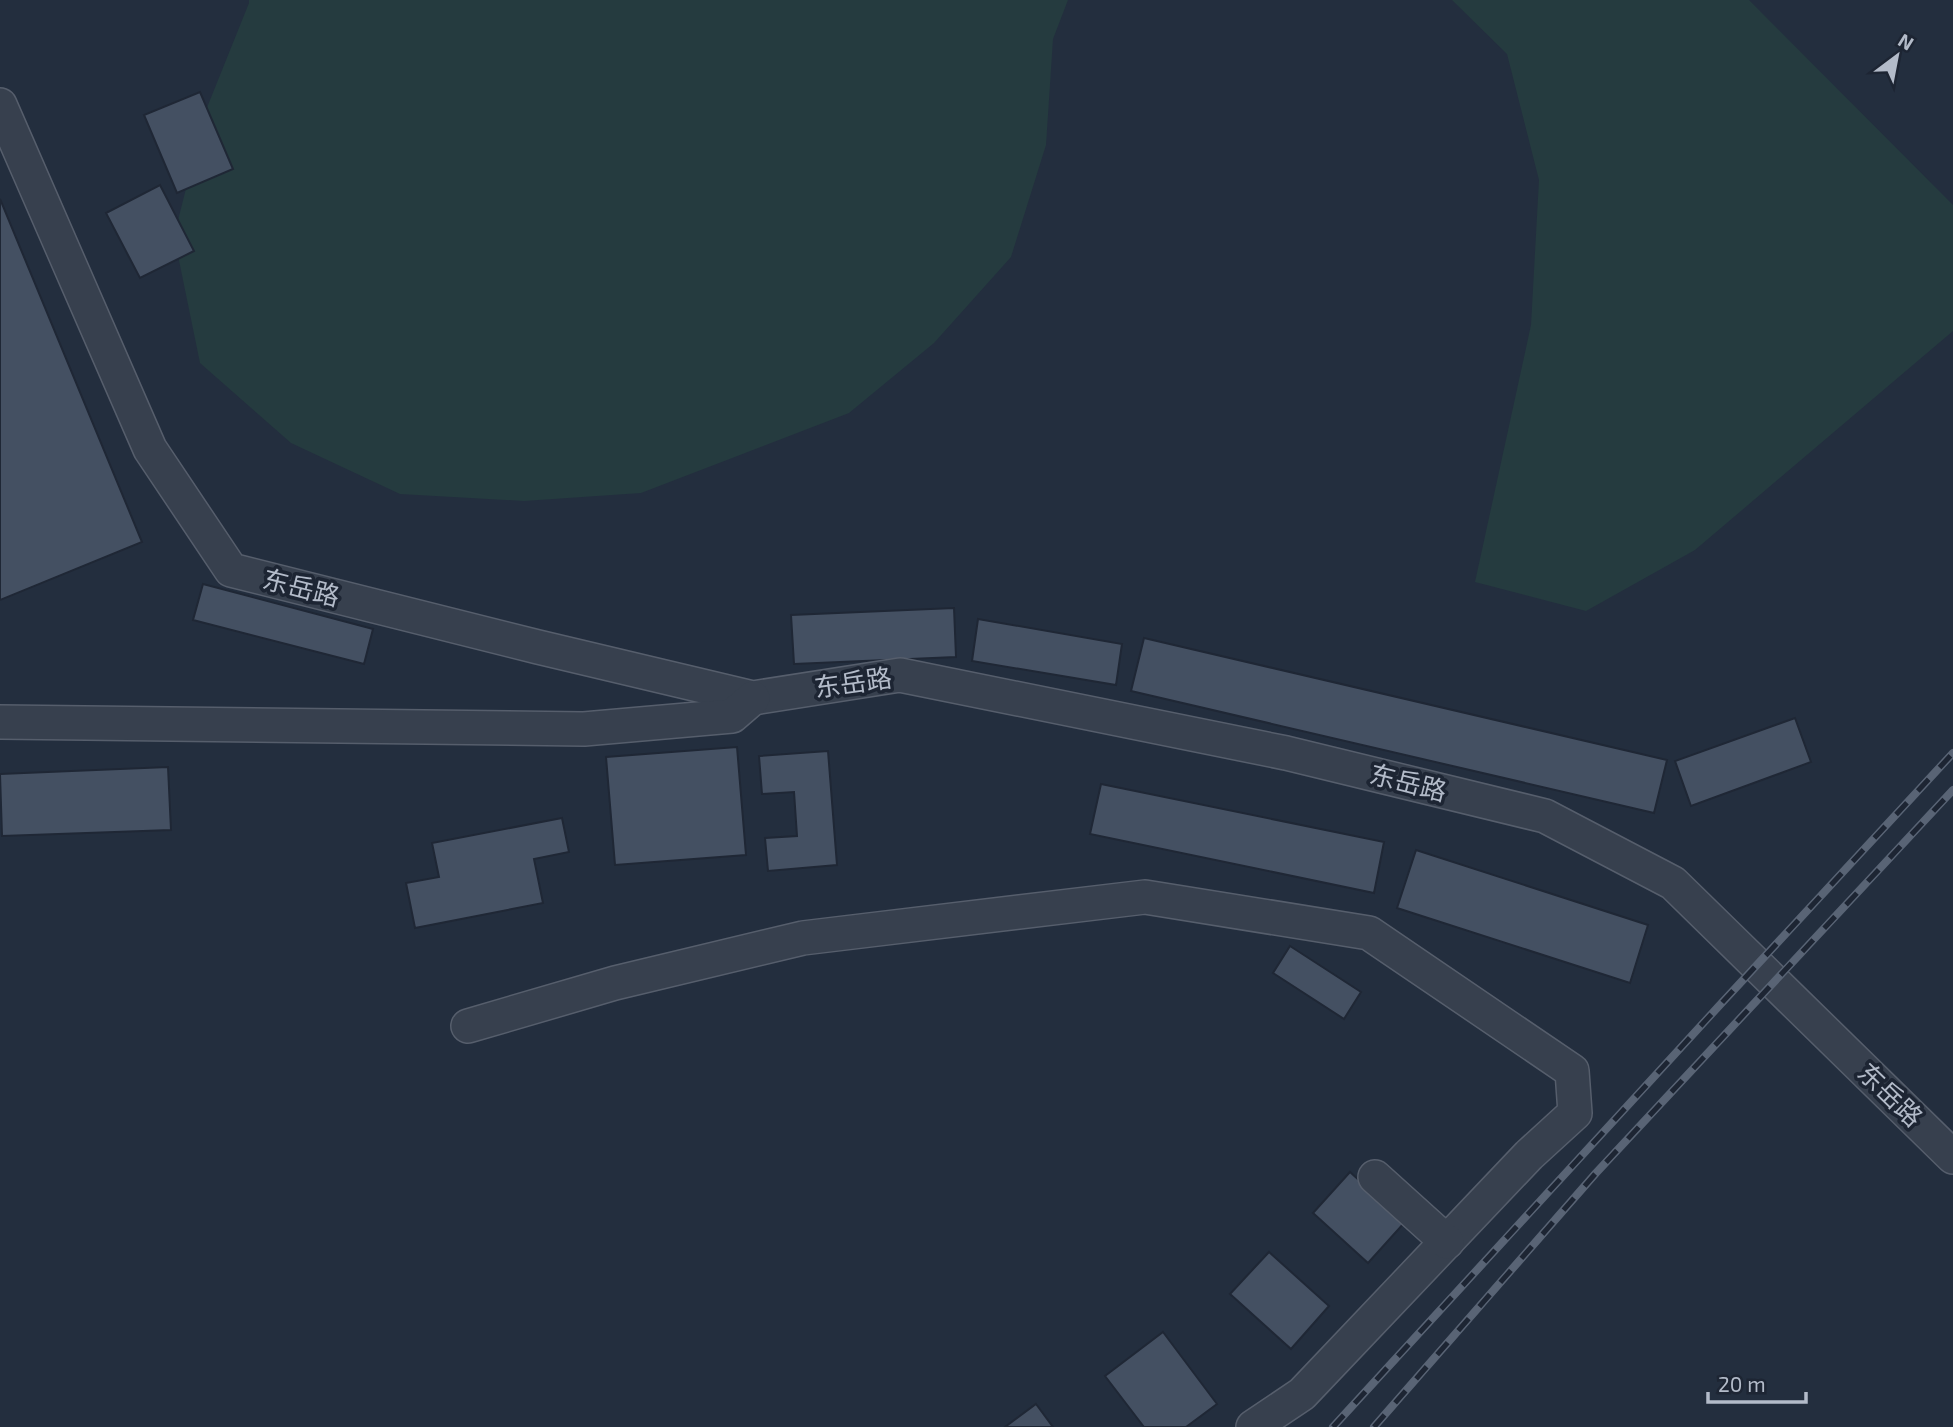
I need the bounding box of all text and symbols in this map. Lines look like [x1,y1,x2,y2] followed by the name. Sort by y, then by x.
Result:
[1862,21,1932,91] north arrow
[1894,28,1918,55] text: N
[260,562,343,611] street label: 东岳路
[812,661,894,702] street label: 东岳路
[1367,757,1450,806] street label: 东岳路
[1852,1056,1930,1132] street label: 东岳路
[1708,1360,1806,1404] scale bar
[1718,1371,1766,1396] text: 20 m

